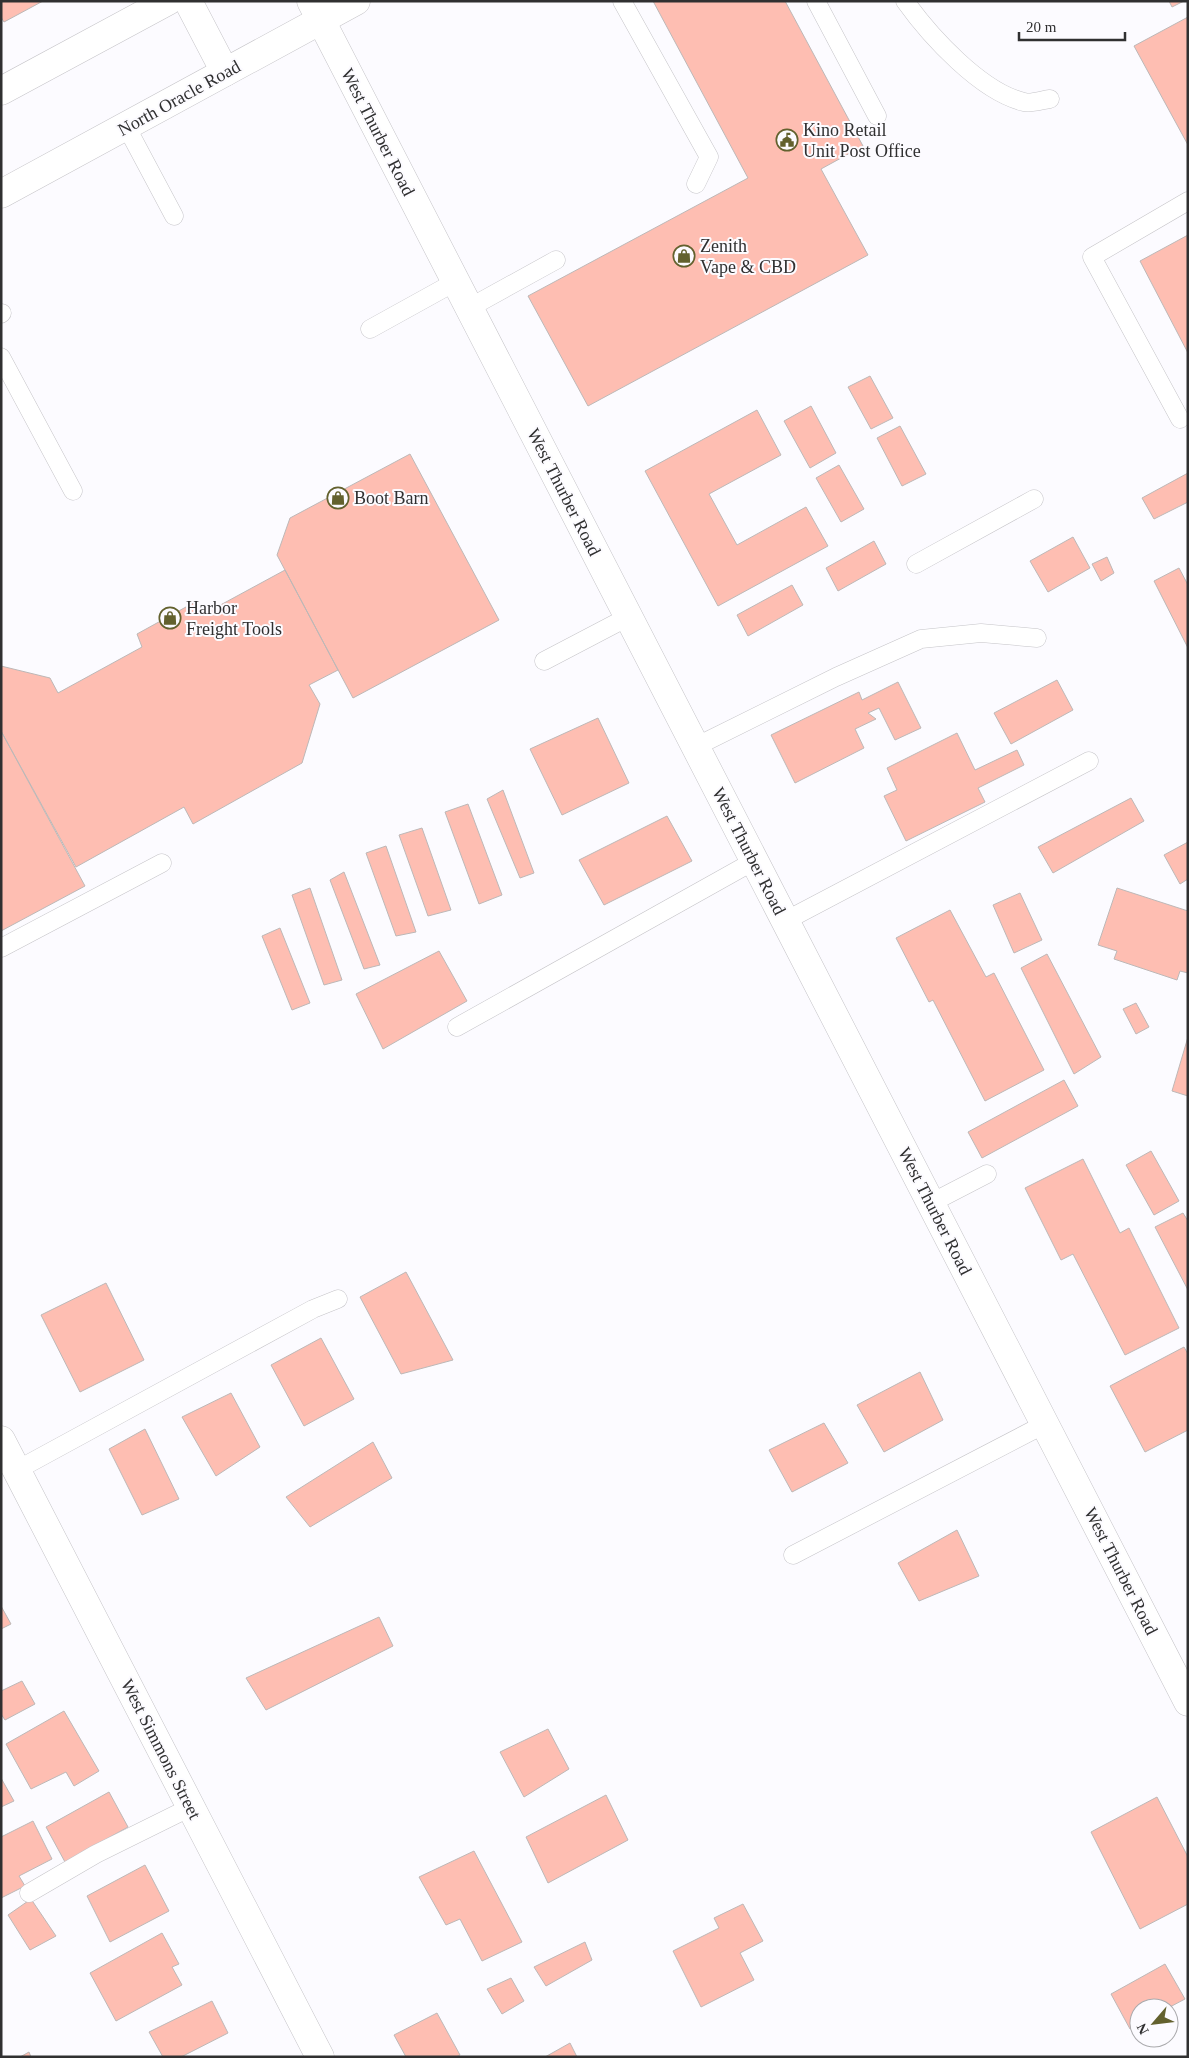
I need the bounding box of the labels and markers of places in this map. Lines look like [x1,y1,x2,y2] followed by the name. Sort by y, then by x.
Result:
[803,120,921,161] place label: Kino Retail Unit Post Office
[775,128,799,152] public building icon: Kino Retail Unit Post Office
[700,236,796,277] place label: Zenith Vape & CBD
[672,244,696,268] shop icon: Zenith Vape & CBD
[326,486,350,510] shop icon: Boot Barn
[354,488,429,508] place label: Boot Barn
[186,598,282,639] place label: Harbor Freight Tools
[158,606,182,630] shop icon: Harbor Freight Tools

